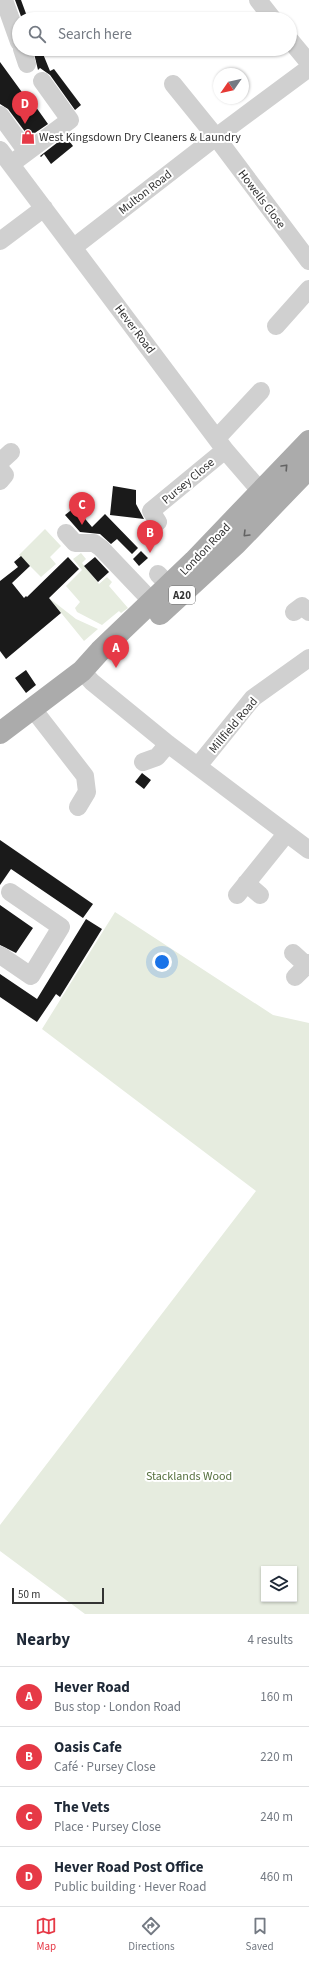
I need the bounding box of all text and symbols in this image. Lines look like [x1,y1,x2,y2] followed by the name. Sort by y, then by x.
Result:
[12,12,297,56] search box
[26,23,48,45] icon: search
[58,24,132,45] text: Search here
[213,68,249,104] north arrow
[12,91,38,124] pin: D
[20,129,36,145] shop icon: West Kingsdown Dry Cleaners & Laundry
[39,129,241,146] place label: West Kingsdown Dry Cleaners & Laundry
[115,166,176,219] street label: Multon Road
[234,166,289,232] street label: Howells Close
[110,301,159,357] street label: Hever Road
[158,454,218,508] street label: Pursey Close
[280,464,288,472] one-way arrow
[69,492,95,525] pin: C
[176,519,235,579] street label: London Road
[137,520,163,553] pin: B
[243,529,251,537] one-way arrow
[169,586,195,604] road number: A20
[103,635,129,668] pin: A
[205,694,262,757] street label: Millfield Road
[152,952,172,972] your location
[146,1468,232,1485] park label: Stacklands Wood
[261,1566,297,1602] map controls
[261,1566,297,1602] button: layers
[12,1586,104,1605] scale bar
[18,1587,40,1602] text: 50 m
[16,1628,70,1652] text: Nearby
[248,1631,293,1649] text: 4 results
[54,1677,130,1698] text: Hever Road
[25,1688,33,1706] text: A
[260,1688,293,1706] text: 160 m
[54,1698,181,1716] text: Bus stop · London Road
[54,1737,122,1758] text: Oasis Cafe
[25,1748,33,1766] text: B
[260,1748,293,1766] text: 220 m
[54,1758,156,1776] text: Café · Pursey Close
[54,1797,110,1818] text: The Vets
[25,1808,33,1826] text: C
[260,1808,293,1826] text: 240 m
[54,1818,161,1836] text: Place · Pursey Close
[54,1857,204,1878] text: Hever Road Post Office
[25,1868,33,1886] text: D
[260,1868,293,1886] text: 460 m
[54,1878,206,1896] text: Public building · Hever Road
[35,1915,57,1954] tab: Map
[128,1915,175,1954] tab: Directions
[246,1915,274,1954] tab: Saved

